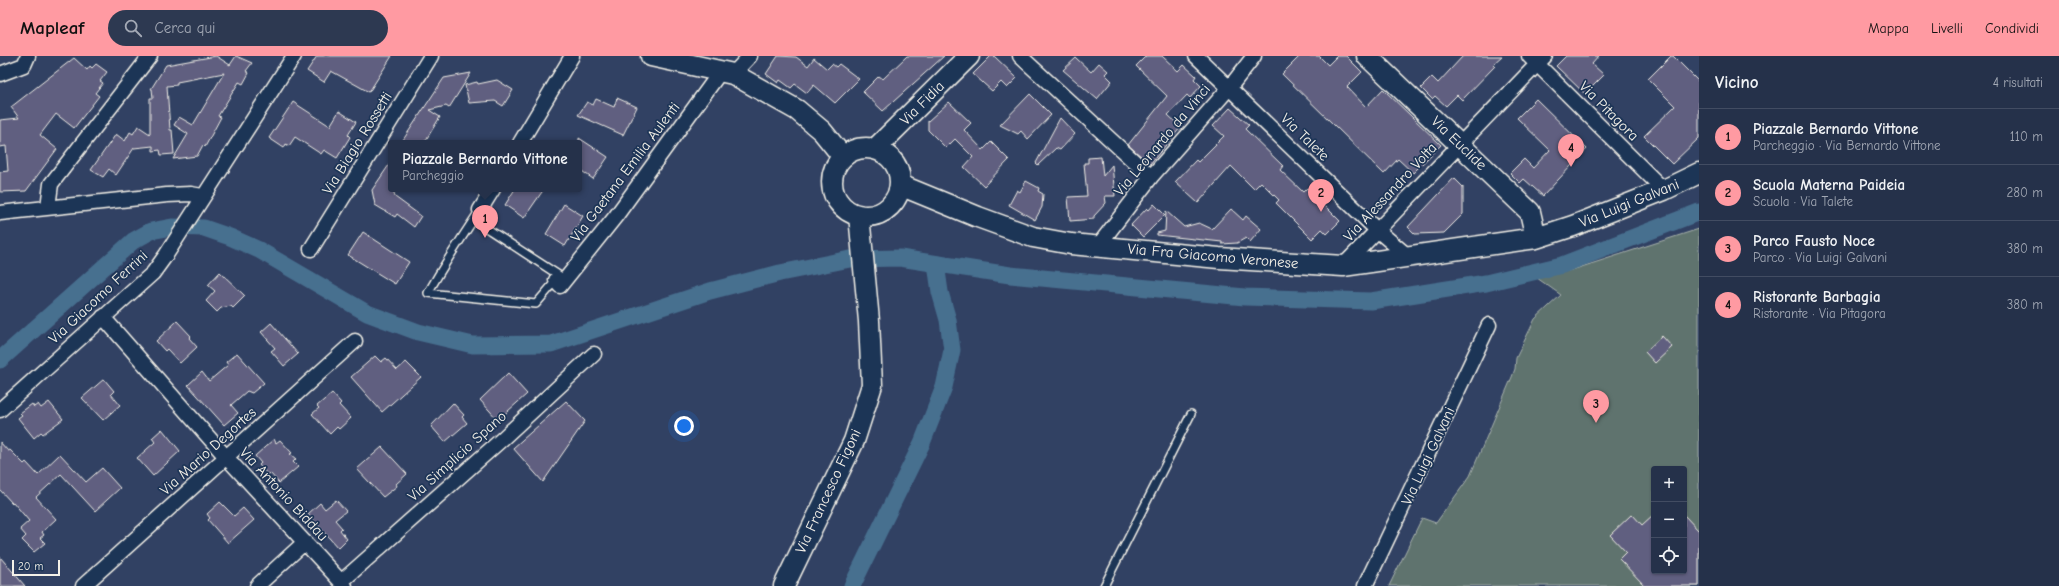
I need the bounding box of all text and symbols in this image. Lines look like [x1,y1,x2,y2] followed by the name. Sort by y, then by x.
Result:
[108,10,388,46] search box
[20,17,84,39] text: Mapleaf
[122,17,144,39] icon: search
[154,19,215,37] text: Cerca qui
[1868,20,1909,37] text: Mappa
[1931,20,1963,37] text: Livelli
[1985,20,2039,37] text: Condividi
[1715,73,1758,92] text: Vicino
[1993,75,2043,90] text: 4 risultati
[896,77,948,129] street label: Via Fidia
[1575,77,1643,145] street label: Via Pitagora
[1110,80,1214,200] street label: Via Leonardo da Vinci
[318,88,396,198] street label: Via Biagio Rossetti
[567,99,683,245] street label: Via Gaetana Emilia Aulenti
[1277,109,1333,165] street label: Via Talete
[1427,112,1491,174] street label: Via Euclide
[1753,120,1918,138] text: Piazzale Bernardo Vittone
[1725,129,1731,144] text: 1
[2010,129,2043,144] text: 110 m
[1558,134,1584,167] pin: 4
[1753,138,1941,153] text: Parcheggio · Via Bernardo Vittone
[1340,139,1440,245] street label: Via Alessandro Volta
[388,140,582,192] popup
[402,150,568,168] text: Piazzale Bernardo Vittone
[402,168,464,183] text: Parcheggio
[1576,175,1682,231] street label: Via Luigi Galvani
[1753,176,1905,194] text: Scuola Materna Paideia
[1308,179,1334,212] pin: 2
[1725,185,1731,200] text: 2
[2006,185,2043,200] text: 280 m
[1753,194,1853,209] text: Scuola · Via Talete
[472,205,498,238] pin: 1
[1753,232,1875,250] text: Parco Fausto Noce
[1127,240,1300,272] street label: Via Fra Giacomo Veronese
[1725,241,1731,256] text: 3
[2007,241,2043,256] text: 380 m
[45,246,151,348] street label: Via Giacomo Ferrini
[1753,250,1887,265] text: Parco · Via Luigi Galvani
[1753,288,1881,306] text: Ristorante Barbagia
[1725,297,1731,312] text: 4
[2007,297,2043,312] text: 380 m
[1753,306,1886,321] text: Ristorante · Via Pitagora
[1583,390,1609,423] pin: 3
[156,403,260,499] street label: Via Mario Degortes
[1397,404,1459,508] street label: Via Luigi Galvani
[404,407,510,505] street label: Via Simplicio Spano
[674,416,694,436] your location
[791,426,865,556] street label: Via Francesco Figoni
[236,443,332,545] street label: Via Antonio Biddau
[1651,466,1687,574] map controls
[1651,466,1687,502] button: +
[1651,502,1687,538] button: −
[1651,538,1687,574] button: locate
[12,558,60,577] scale bar
[18,560,43,573] text: 20 m

